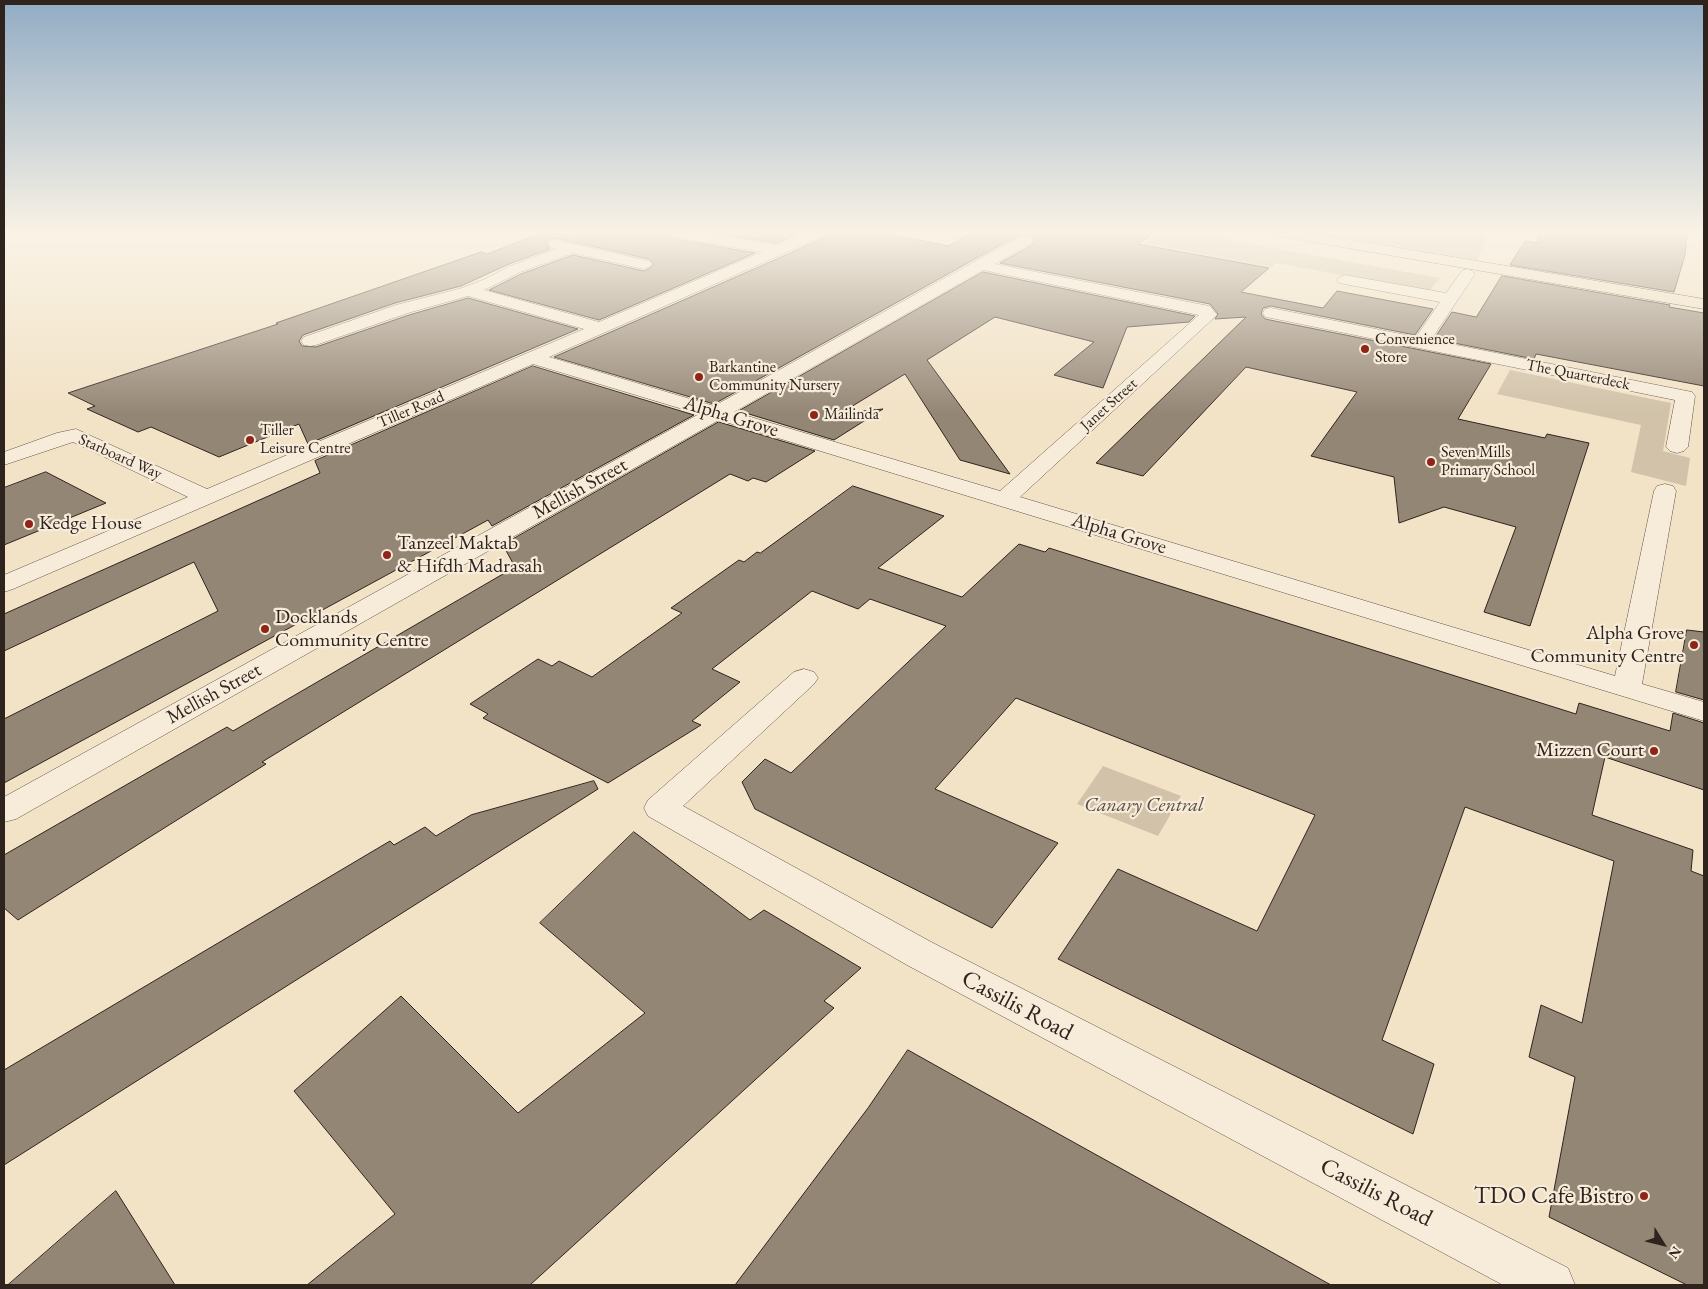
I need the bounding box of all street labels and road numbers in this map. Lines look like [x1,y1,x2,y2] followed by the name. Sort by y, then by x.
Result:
[1524,356,1632,394] street label: The Quarterdeck
[1077,374,1141,436] street label: Janet Street
[375,387,447,433] street label: Tiller Road
[681,391,781,443] street label: Alpha Grove
[75,430,165,484] street label: Starboard Way
[528,453,632,525] street label: Mellish Street
[1069,508,1169,560] street label: Alpha Grove
[162,658,266,730] street label: Mellish Street
[956,965,1078,1047] street label: Cassilis Road
[1315,1152,1437,1234] street label: Cassilis Road

